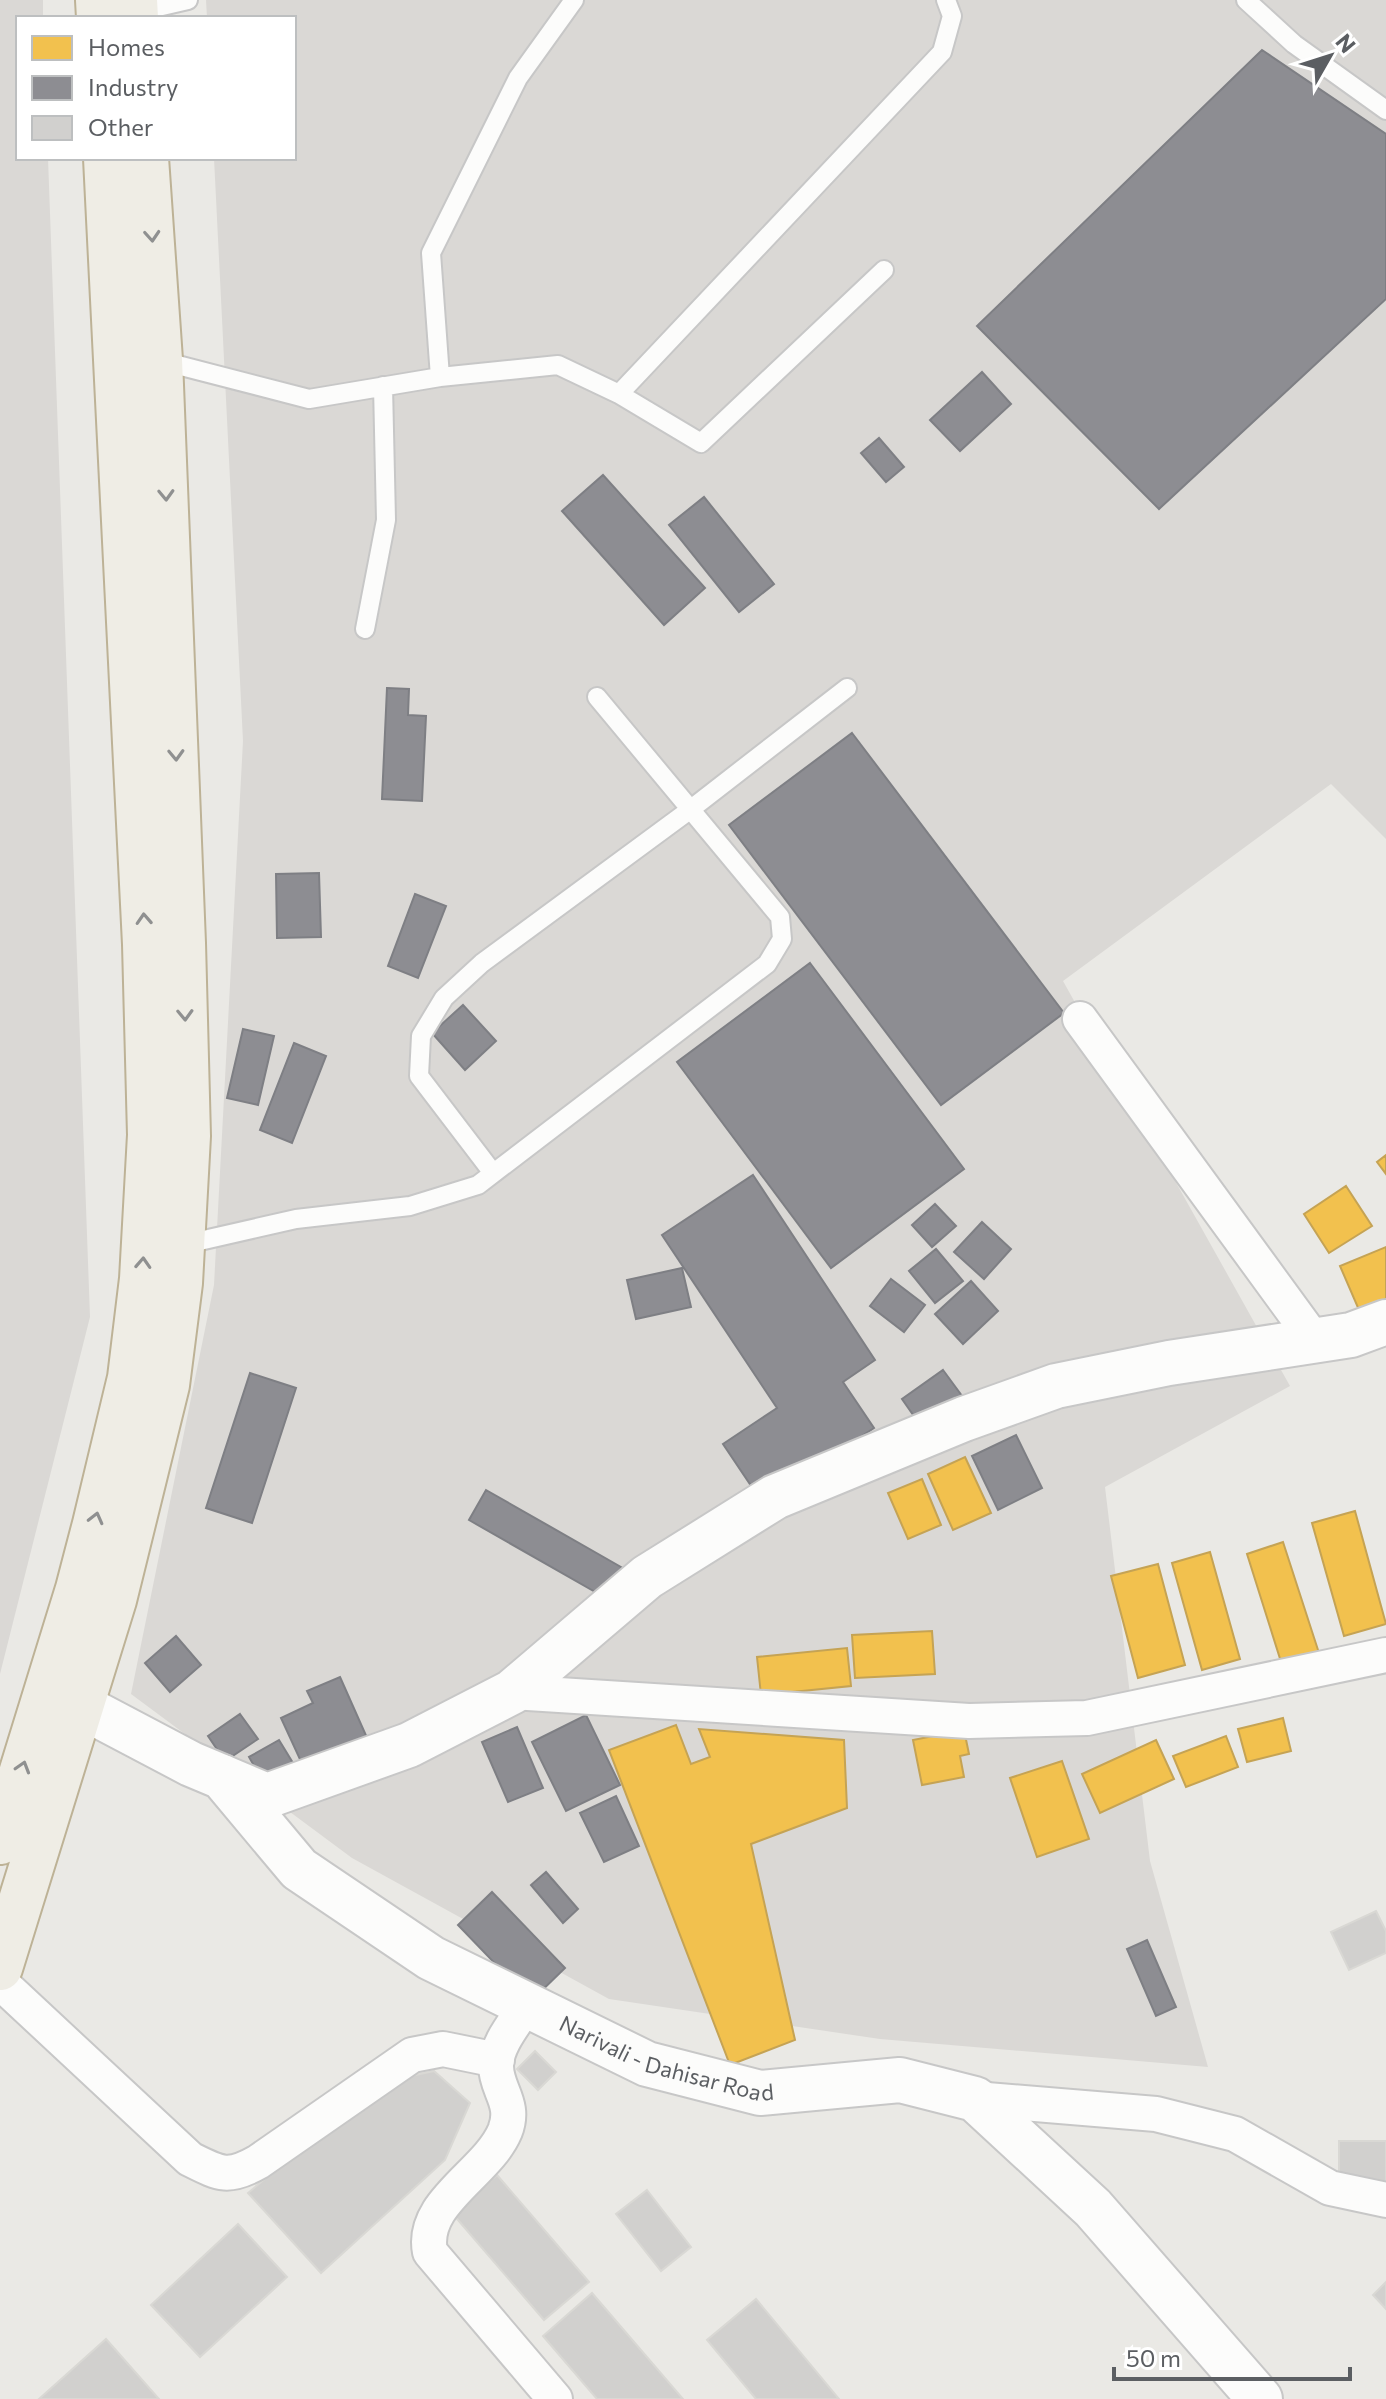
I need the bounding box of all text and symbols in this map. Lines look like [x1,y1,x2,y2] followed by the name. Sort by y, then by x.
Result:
[16,16,296,160] legend
[1290,16,1370,96] north arrow
[1330,28,1362,58] text: N
[88,32,165,61] text: Homes
[88,72,178,101] text: Industry
[88,112,154,141] text: Other
[143,230,160,243] one-way arrow
[157,489,174,502] one-way arrow
[167,749,184,762] one-way arrow
[136,912,153,925] one-way arrow
[176,1009,193,1022] one-way arrow
[135,1256,152,1269] one-way arrow
[87,1511,104,1525] one-way arrow
[14,1761,30,1775] one-way arrow
[555,2009,775,2106] street label: Narivali - Dahisar Road
[1114,2331,1350,2381] scale bar
[1126,2343,1181,2372] text: 50 m

